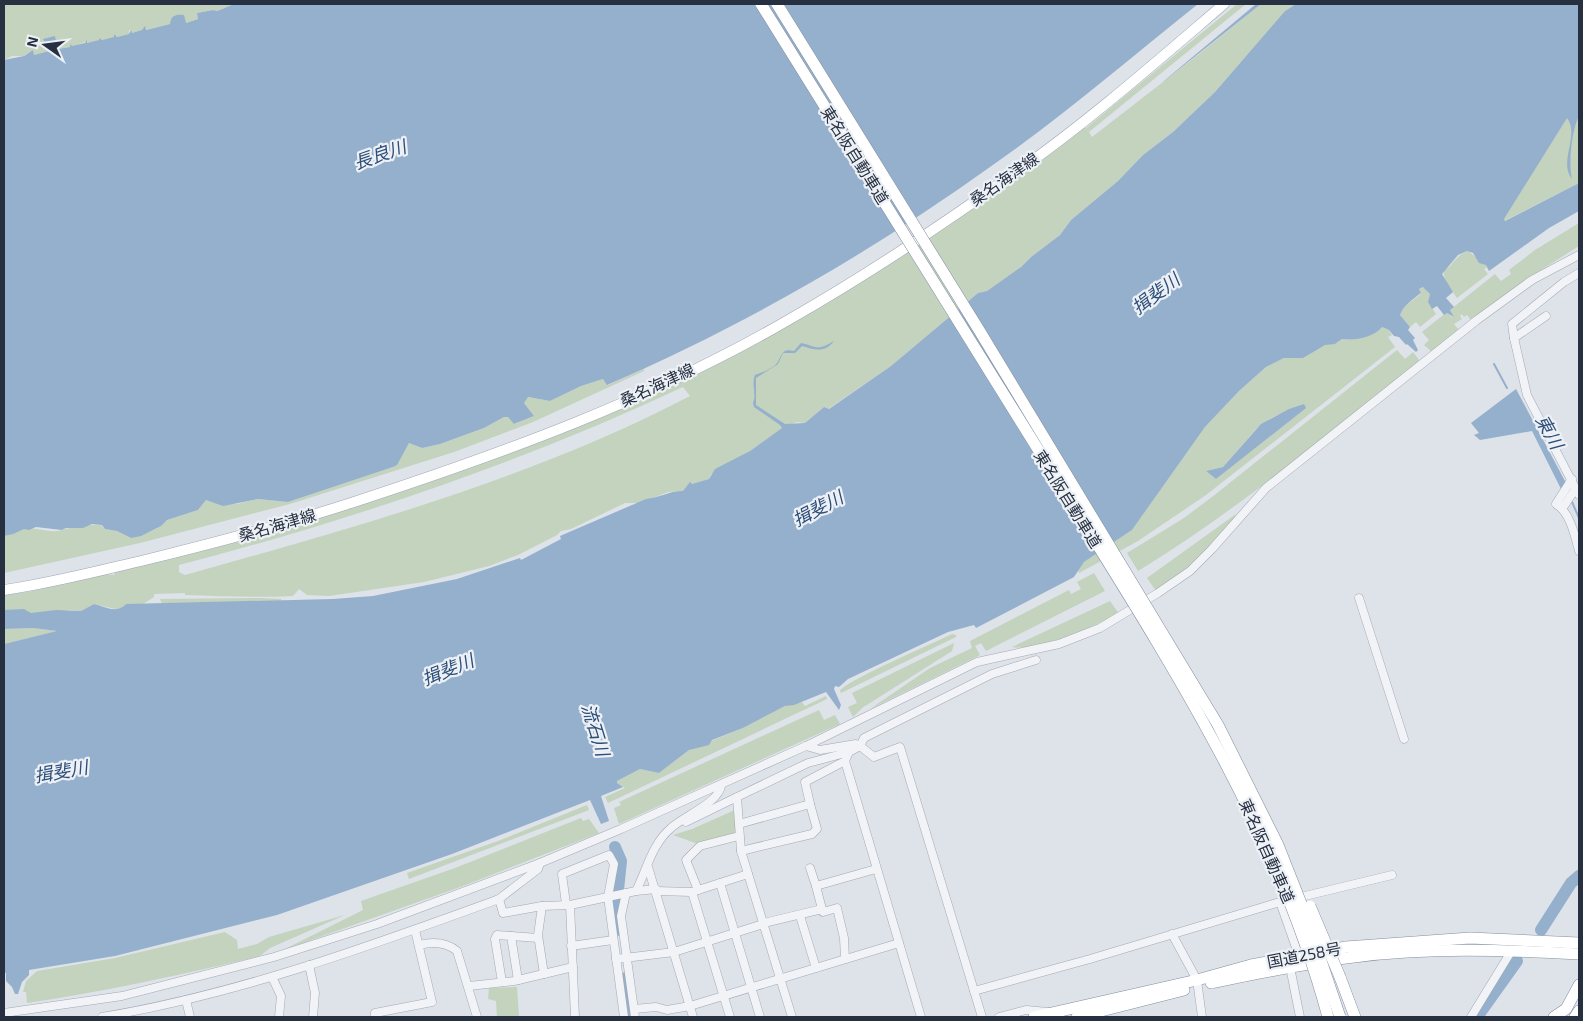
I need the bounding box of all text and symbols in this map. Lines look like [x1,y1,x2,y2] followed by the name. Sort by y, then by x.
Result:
[20,20,70,70] north arrow
[22,35,41,49] text: N
[818,102,893,207] street label: 東名阪自動車道
[351,134,411,173] water label: 長良川
[965,148,1042,209] street label: 桑名海津線
[1127,267,1185,318] water label: 揖斐川
[617,359,697,410] street label: 桑名海津線
[1532,410,1569,454] water label: 東川
[1031,446,1106,551] street label: 東名阪自動車道
[789,485,848,531] water label: 揖斐川
[236,504,318,545] street label: 桑名海津線
[418,648,479,689] water label: 揖斐川
[578,701,615,761] water label: 流石川
[32,755,91,787] water label: 揖斐川
[1236,796,1299,906] street label: 東名阪自動車道
[1265,938,1343,971] street label: 国道258号

